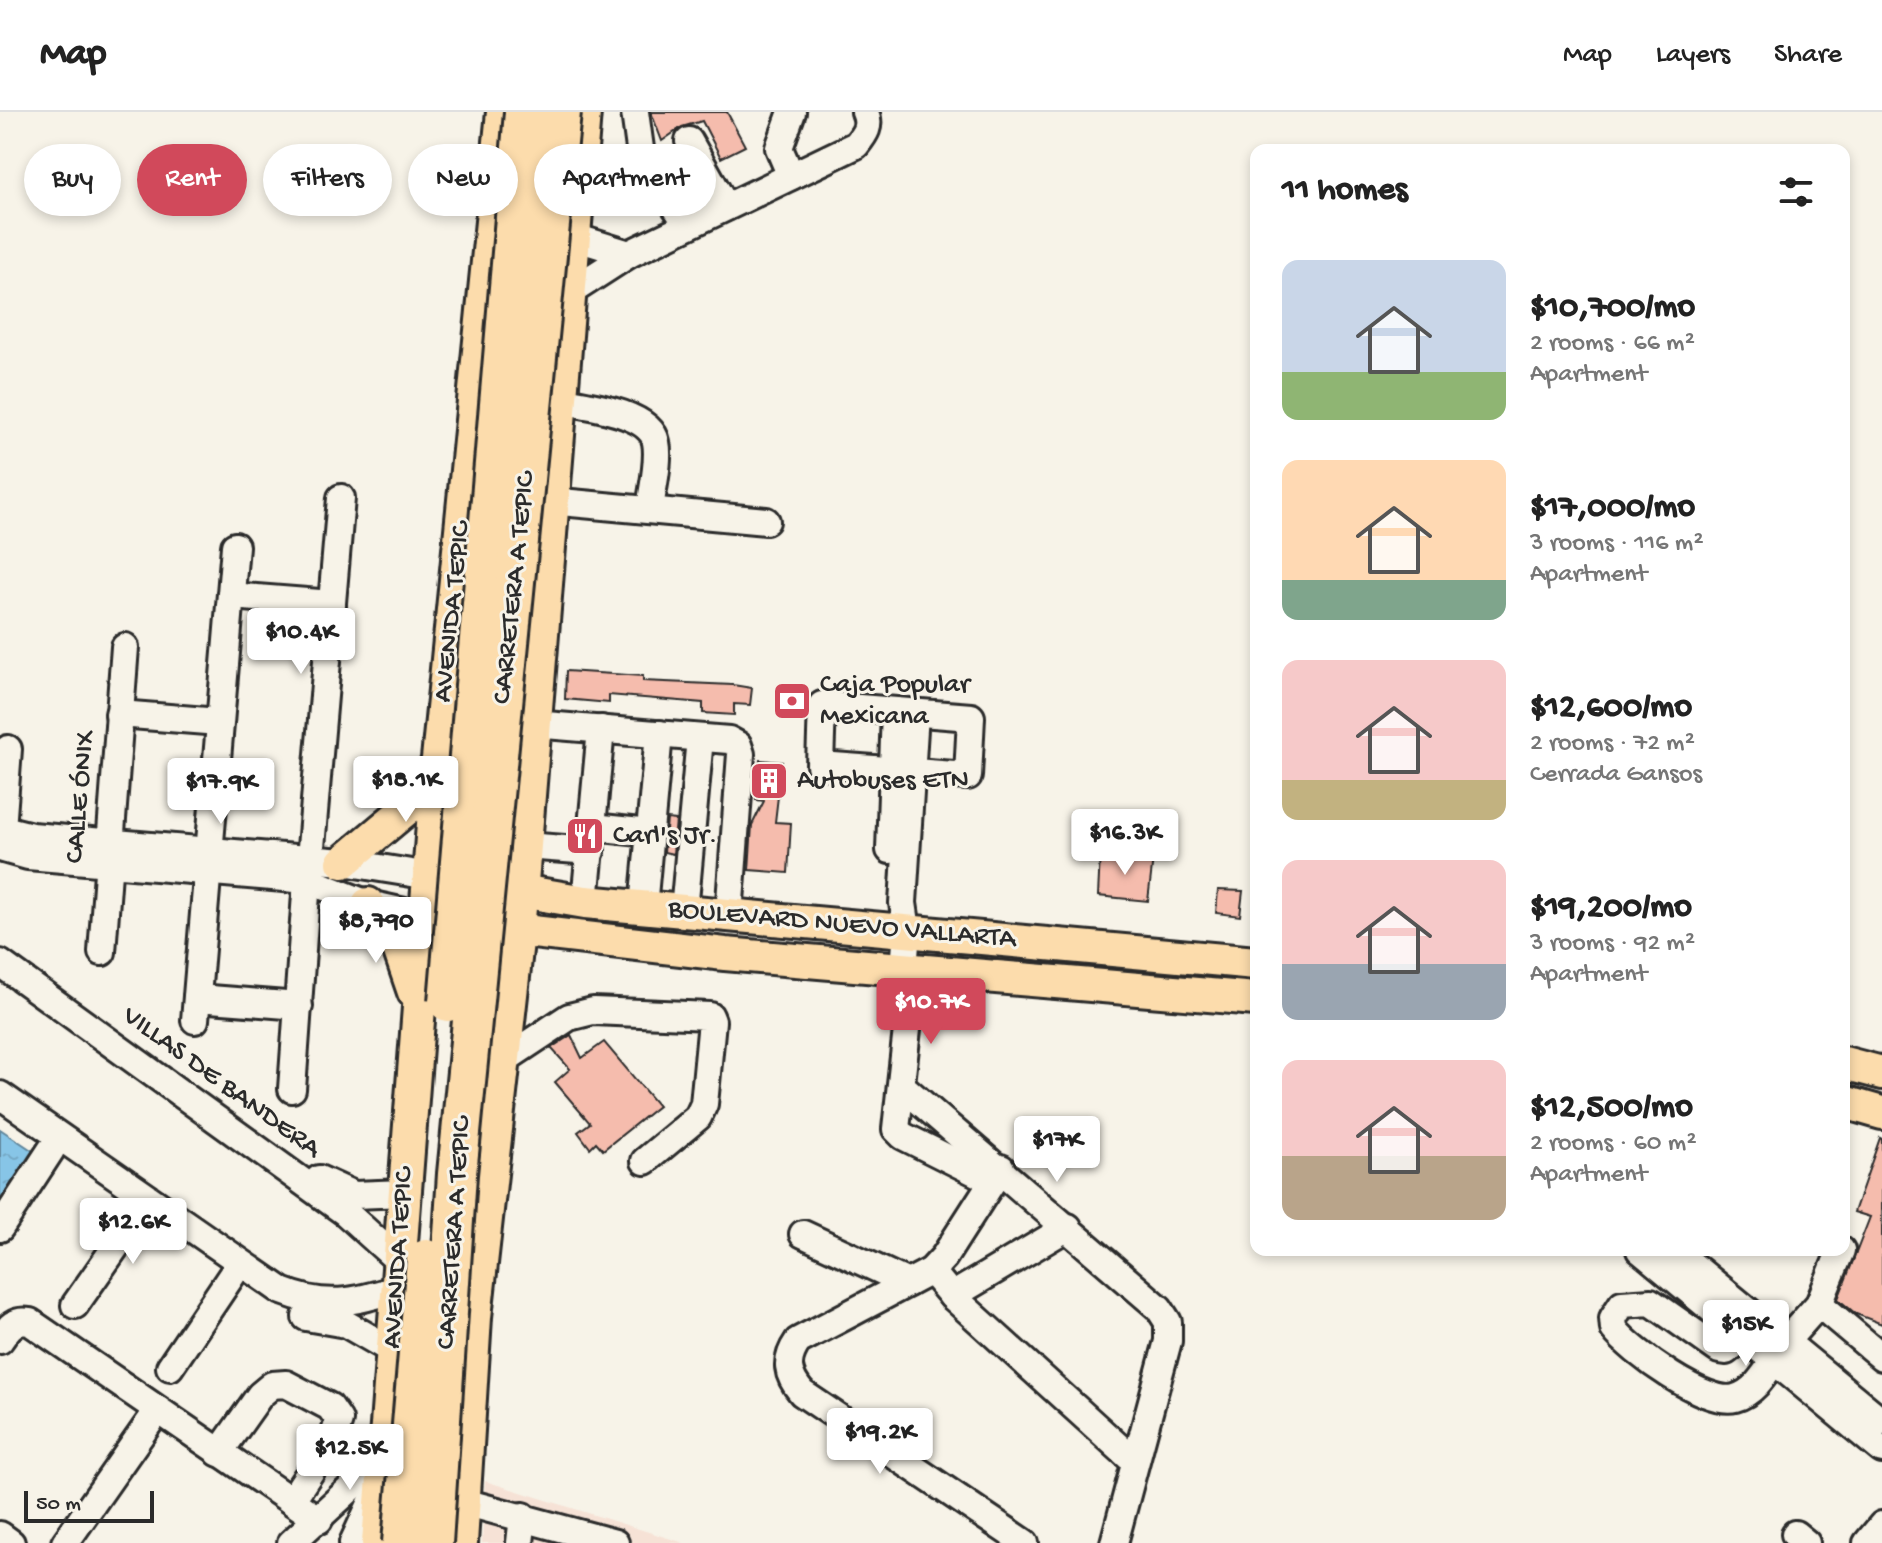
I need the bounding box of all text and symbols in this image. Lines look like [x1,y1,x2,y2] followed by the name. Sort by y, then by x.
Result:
[40,33,106,77] text: Map
[1563,39,1612,72] text: Map
[1656,39,1730,72] text: Layers
[1774,39,1842,72] text: Share
[24,144,121,216] chip: Buy
[137,144,247,216] chip: Rent
[263,144,392,216] chip: Filters
[408,144,518,216] chip: New
[534,144,716,216] chip: Apartment
[1774,170,1818,214] icon: filters
[1282,172,1408,212] text: 11 homes
[1530,289,1695,329] text: $10,700/mo
[1346,292,1442,388] icon: home
[1530,329,1695,360] text: 2 rooms · 66 m²
[1530,360,1647,391] text: Apartment
[486,468,544,706] street label: CARRETERA A TEPIC
[1530,489,1695,529] text: $17,000/mo
[1346,492,1442,588] icon: home
[427,518,479,704] street label: AVENIDA TEPIC
[1530,529,1703,560] text: 3 rooms · 116 m²
[1530,560,1647,591] text: Apartment
[236,608,366,676] pin: $10.4K
[265,618,337,649] text: $10.4K
[820,669,972,734] place label: Caja Popular Mexicana
[771,680,813,722] bank icon: Caja Popular Mexicana
[1530,689,1692,729] text: $12,600/mo
[1346,692,1442,788] icon: home
[59,728,103,865] street label: CALLE ÓNIX
[1530,729,1695,760] text: 2 rooms · 72 m²
[341,756,471,824] pin: $18.1K
[156,758,286,826] pin: $17.9K
[748,760,790,802] building icon: Autobuses ETN
[1530,760,1702,791] text: Cerrada Gansos
[797,765,969,798] place label: Autobuses ETN
[371,766,441,797] text: $18.1K
[185,768,257,799] text: $17.9K
[1060,809,1190,877] pin: $16.3K
[564,815,606,857] restaurant icon: Carl's Jr.
[1089,819,1161,850] text: $16.3K
[613,820,717,853] place label: Carl's Jr.
[1530,889,1692,929] text: $19,200/mo
[1346,892,1442,988] icon: home
[666,893,1019,957] street label: BOULEVARD NUEVO VALLARTA
[311,897,441,965] pin: $8,790
[338,907,414,938] text: $8,790
[1530,929,1695,960] text: 3 rooms · 92 m²
[1530,960,1647,991] text: Apartment
[866,978,996,1046] pin: $10.7K
[895,988,967,1019] text: $10.7K
[115,999,328,1167] street label: VILLAS DE BANDERA
[1530,1089,1693,1129] text: $12,500/mo
[1346,1092,1442,1188] icon: home
[430,1114,480,1350] street label: CARRETERA A TEPIC
[1010,1116,1104,1184] pin: $17K
[1032,1126,1082,1157] text: $17K
[1530,1129,1696,1160] text: 2 rooms · 60 m²
[1530,1160,1647,1191] text: Apartment
[376,1165,422,1350] street label: AVENIDA TEPIC
[68,1198,198,1266] pin: $12.6K
[98,1208,168,1239] text: $12.6K
[1699,1300,1793,1368] pin: $15K
[1721,1310,1771,1341] text: $15K
[815,1408,945,1476] pin: $19.2K
[845,1418,915,1449] text: $19.2K
[285,1424,415,1492] pin: $12.5K
[314,1434,386,1465] text: $12.5K
[24,1487,154,1523] scale bar
[36,1492,81,1518] text: 50 m

